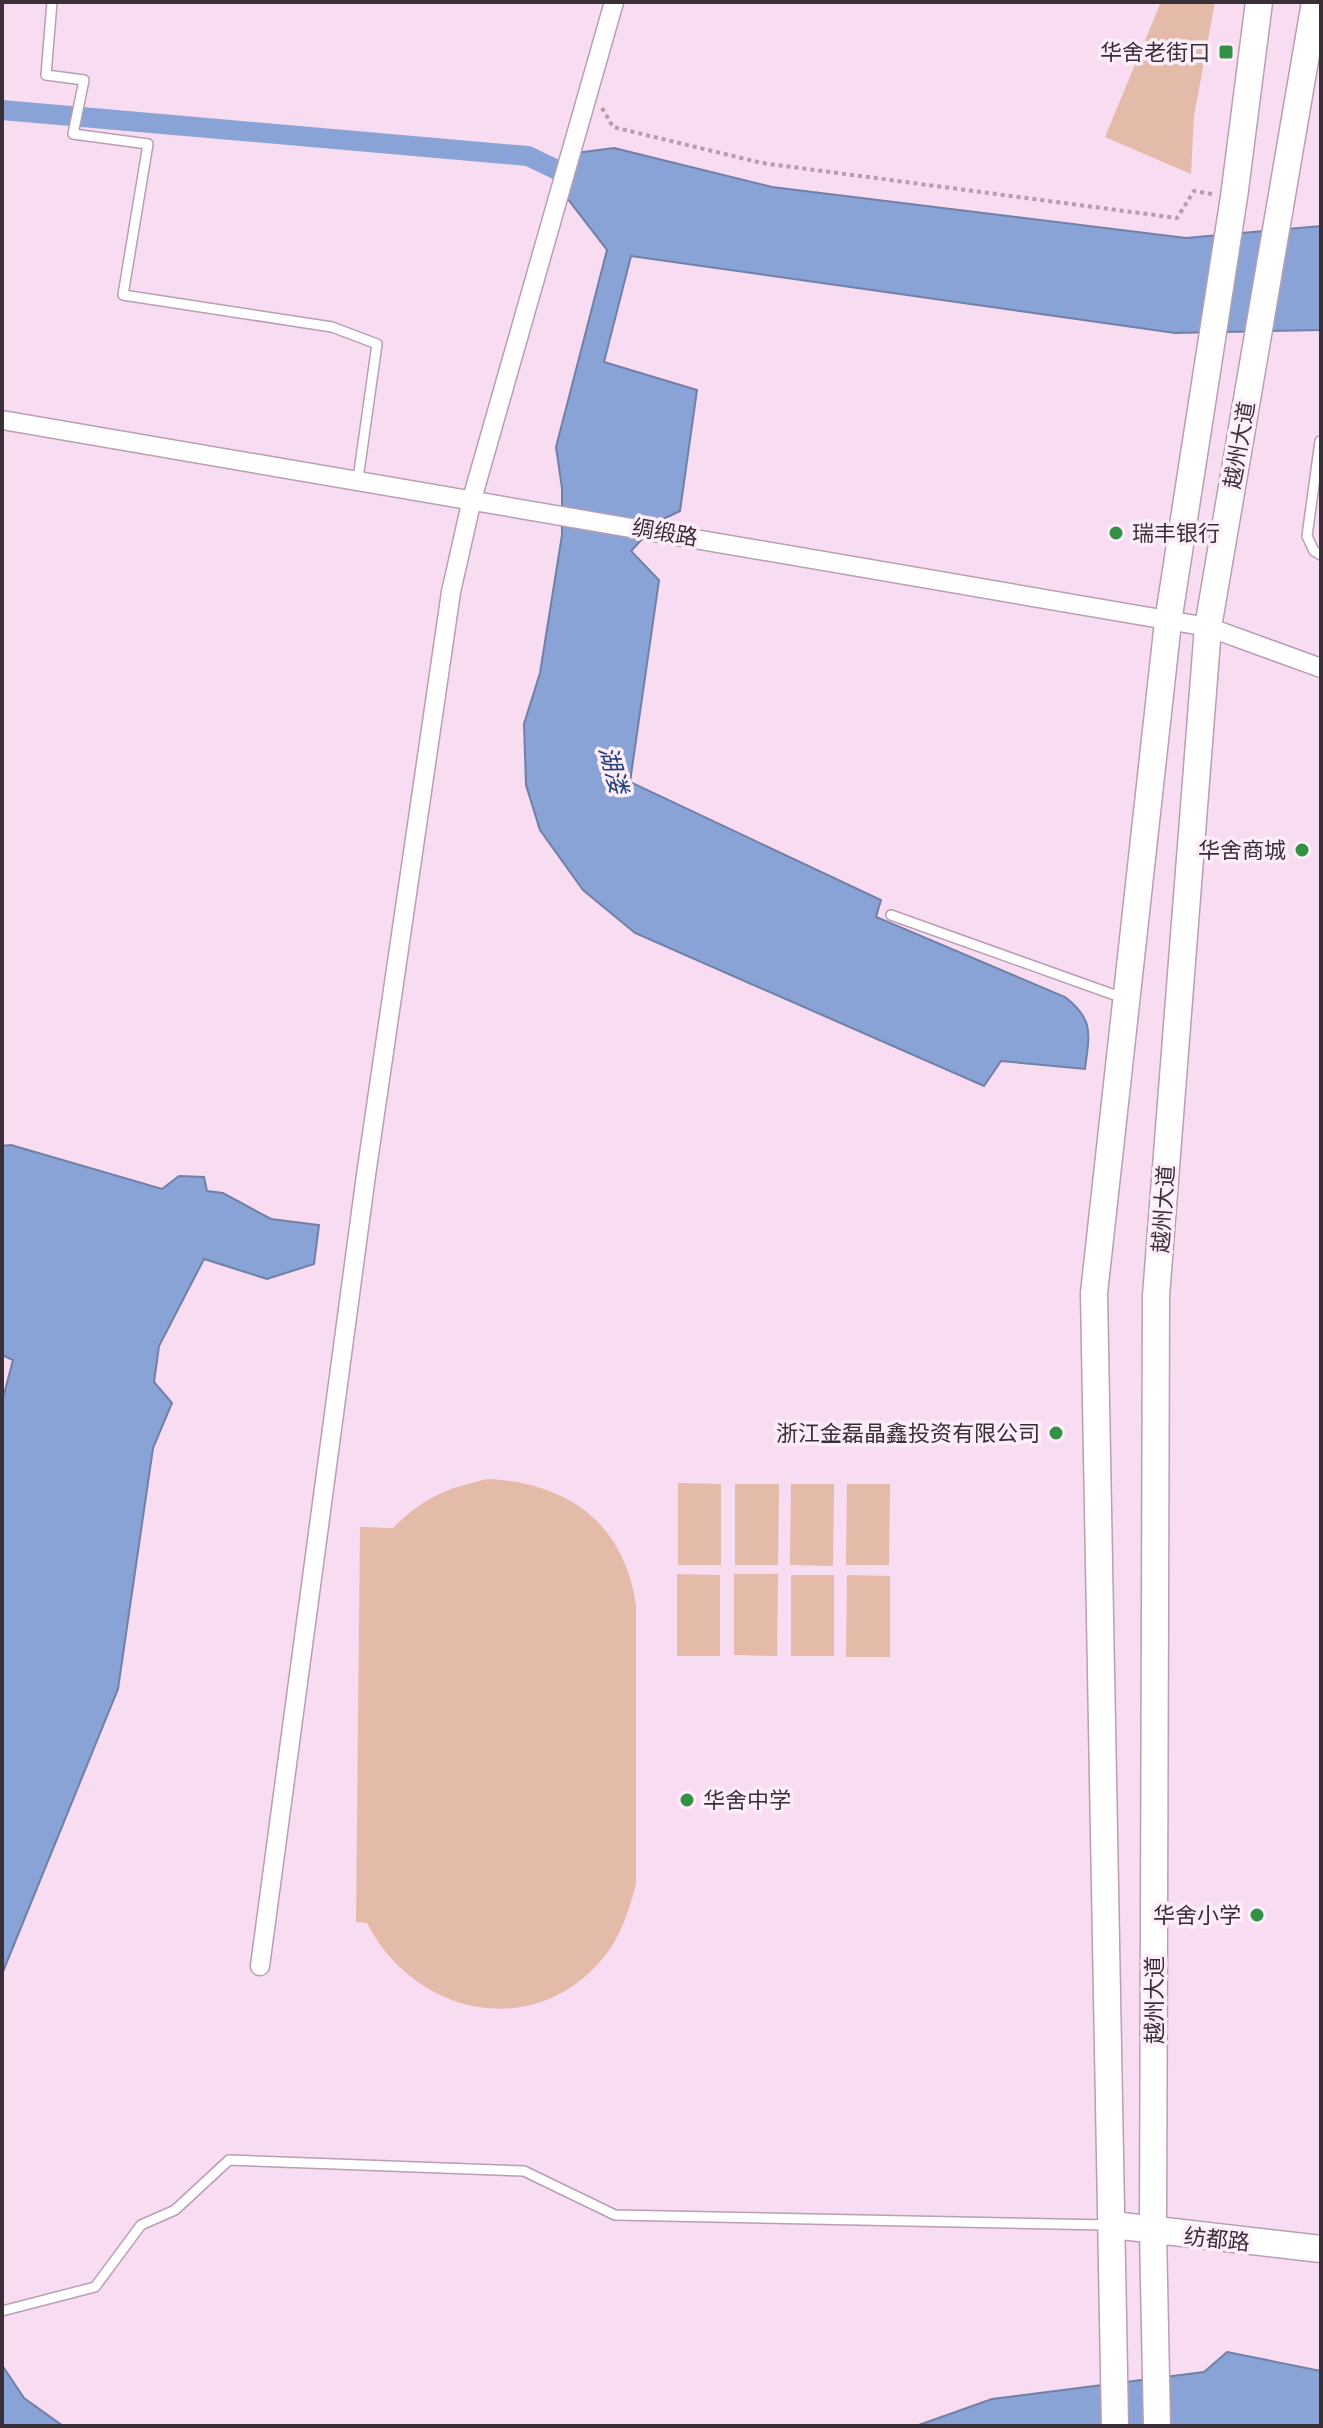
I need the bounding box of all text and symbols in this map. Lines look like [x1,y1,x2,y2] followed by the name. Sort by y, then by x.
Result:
[1100,40,1210,65] place label: 华舍老街口
[1217,43,1235,61] marker: 华舍老街口
[1220,400,1259,491] street label: 越州大道
[630,514,700,551] street label: 绸缎路
[1132,521,1220,546] place label: 瑞丰银行
[1107,524,1125,542] marker: 瑞丰银行
[594,743,634,799] water label: 湖溇
[1198,838,1286,863] place label: 华舍商城
[1293,841,1311,859] marker: 华舍商城
[1148,1164,1179,1254] street label: 越州大道
[776,1421,1040,1446] place label: 浙江金磊晶鑫投资有限公司
[1047,1424,1065,1442] marker: 浙江金磊晶鑫投资有限公司
[703,1788,791,1813] place label: 华舍中学
[678,1791,696,1809] marker: 华舍中学
[1153,1903,1241,1928] place label: 华舍小学
[1248,1906,1266,1924] marker: 华舍小学
[1142,1956,1167,2044] street label: 越州大道
[1183,2224,1251,2255] street label: 纺都路

